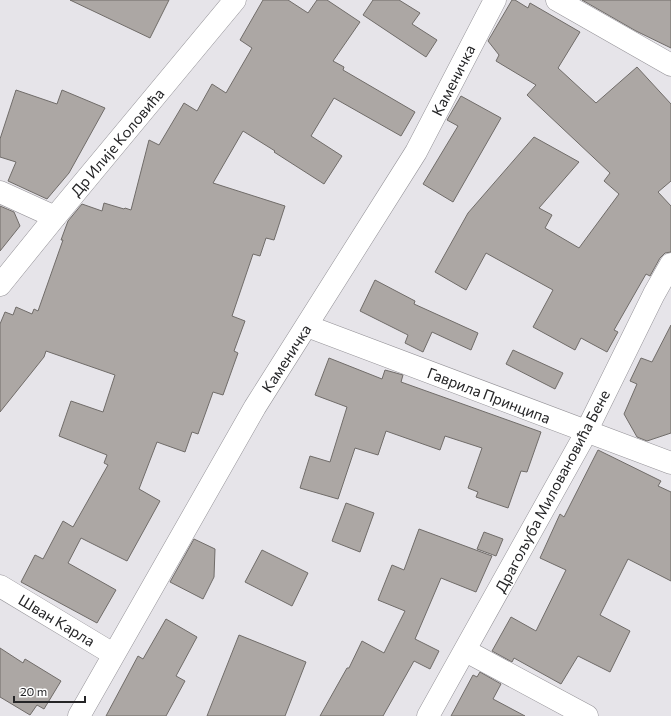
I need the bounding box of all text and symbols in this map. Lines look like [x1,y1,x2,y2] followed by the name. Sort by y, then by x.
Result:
[427,41,479,119] street label: Каменичка
[67,84,167,200] street label: Др Илије Коловића
[257,321,315,395] street label: Каменичка
[425,363,553,427] street label: Гаврила Принципа
[491,386,613,595] street label: Драгољуба Миловановића Бене
[16,590,98,650] street label: Шван Карла
[14,678,85,704] scale bar
[20,684,47,698] text: 20 m

